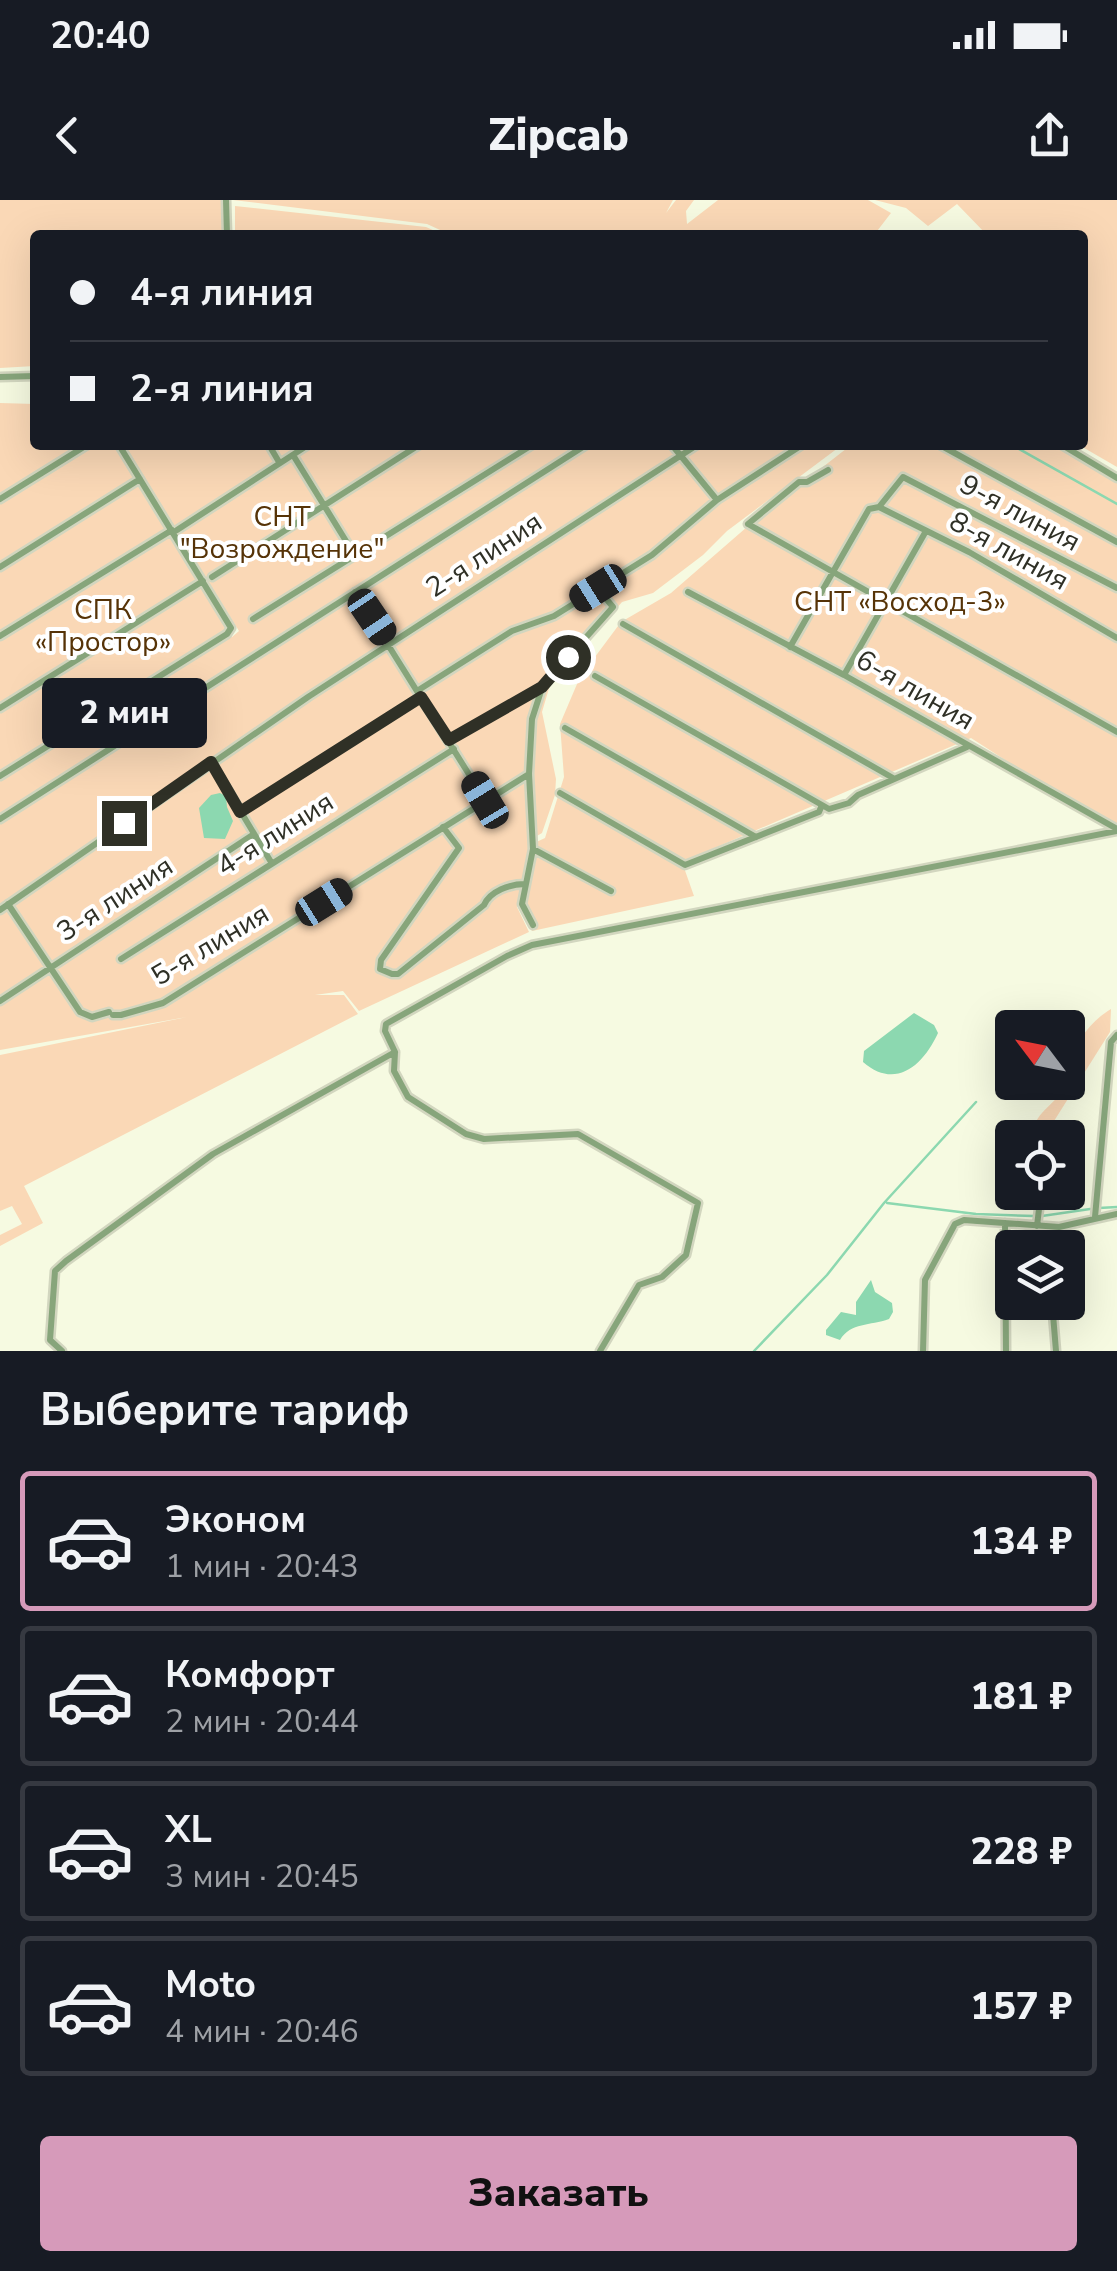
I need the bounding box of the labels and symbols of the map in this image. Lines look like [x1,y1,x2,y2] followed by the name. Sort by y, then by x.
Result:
[953,465,1087,561] street label: 9-я линия
[180,498,384,568] park label: СНТ "Возрождение"
[419,503,549,607] street label: 2-я линия
[942,503,1076,599] street label: 8-я линия
[565,559,631,617] car
[794,583,1006,621] park label: СНТ «Восход-3»
[343,584,401,650] car
[35,591,171,661] park label: СПК «Простор»
[546,635,591,680] route start
[849,641,981,739] street label: 6-я линия
[42,678,206,748] callout: 2 мин
[457,767,513,833] car
[209,783,341,885] street label: 4-я линия
[102,801,147,846] route end
[50,847,180,951] street label: 3-я линия
[291,873,357,931] car
[144,895,276,995] street label: 5-я линия
[995,1010,1085,1100] north arrow

